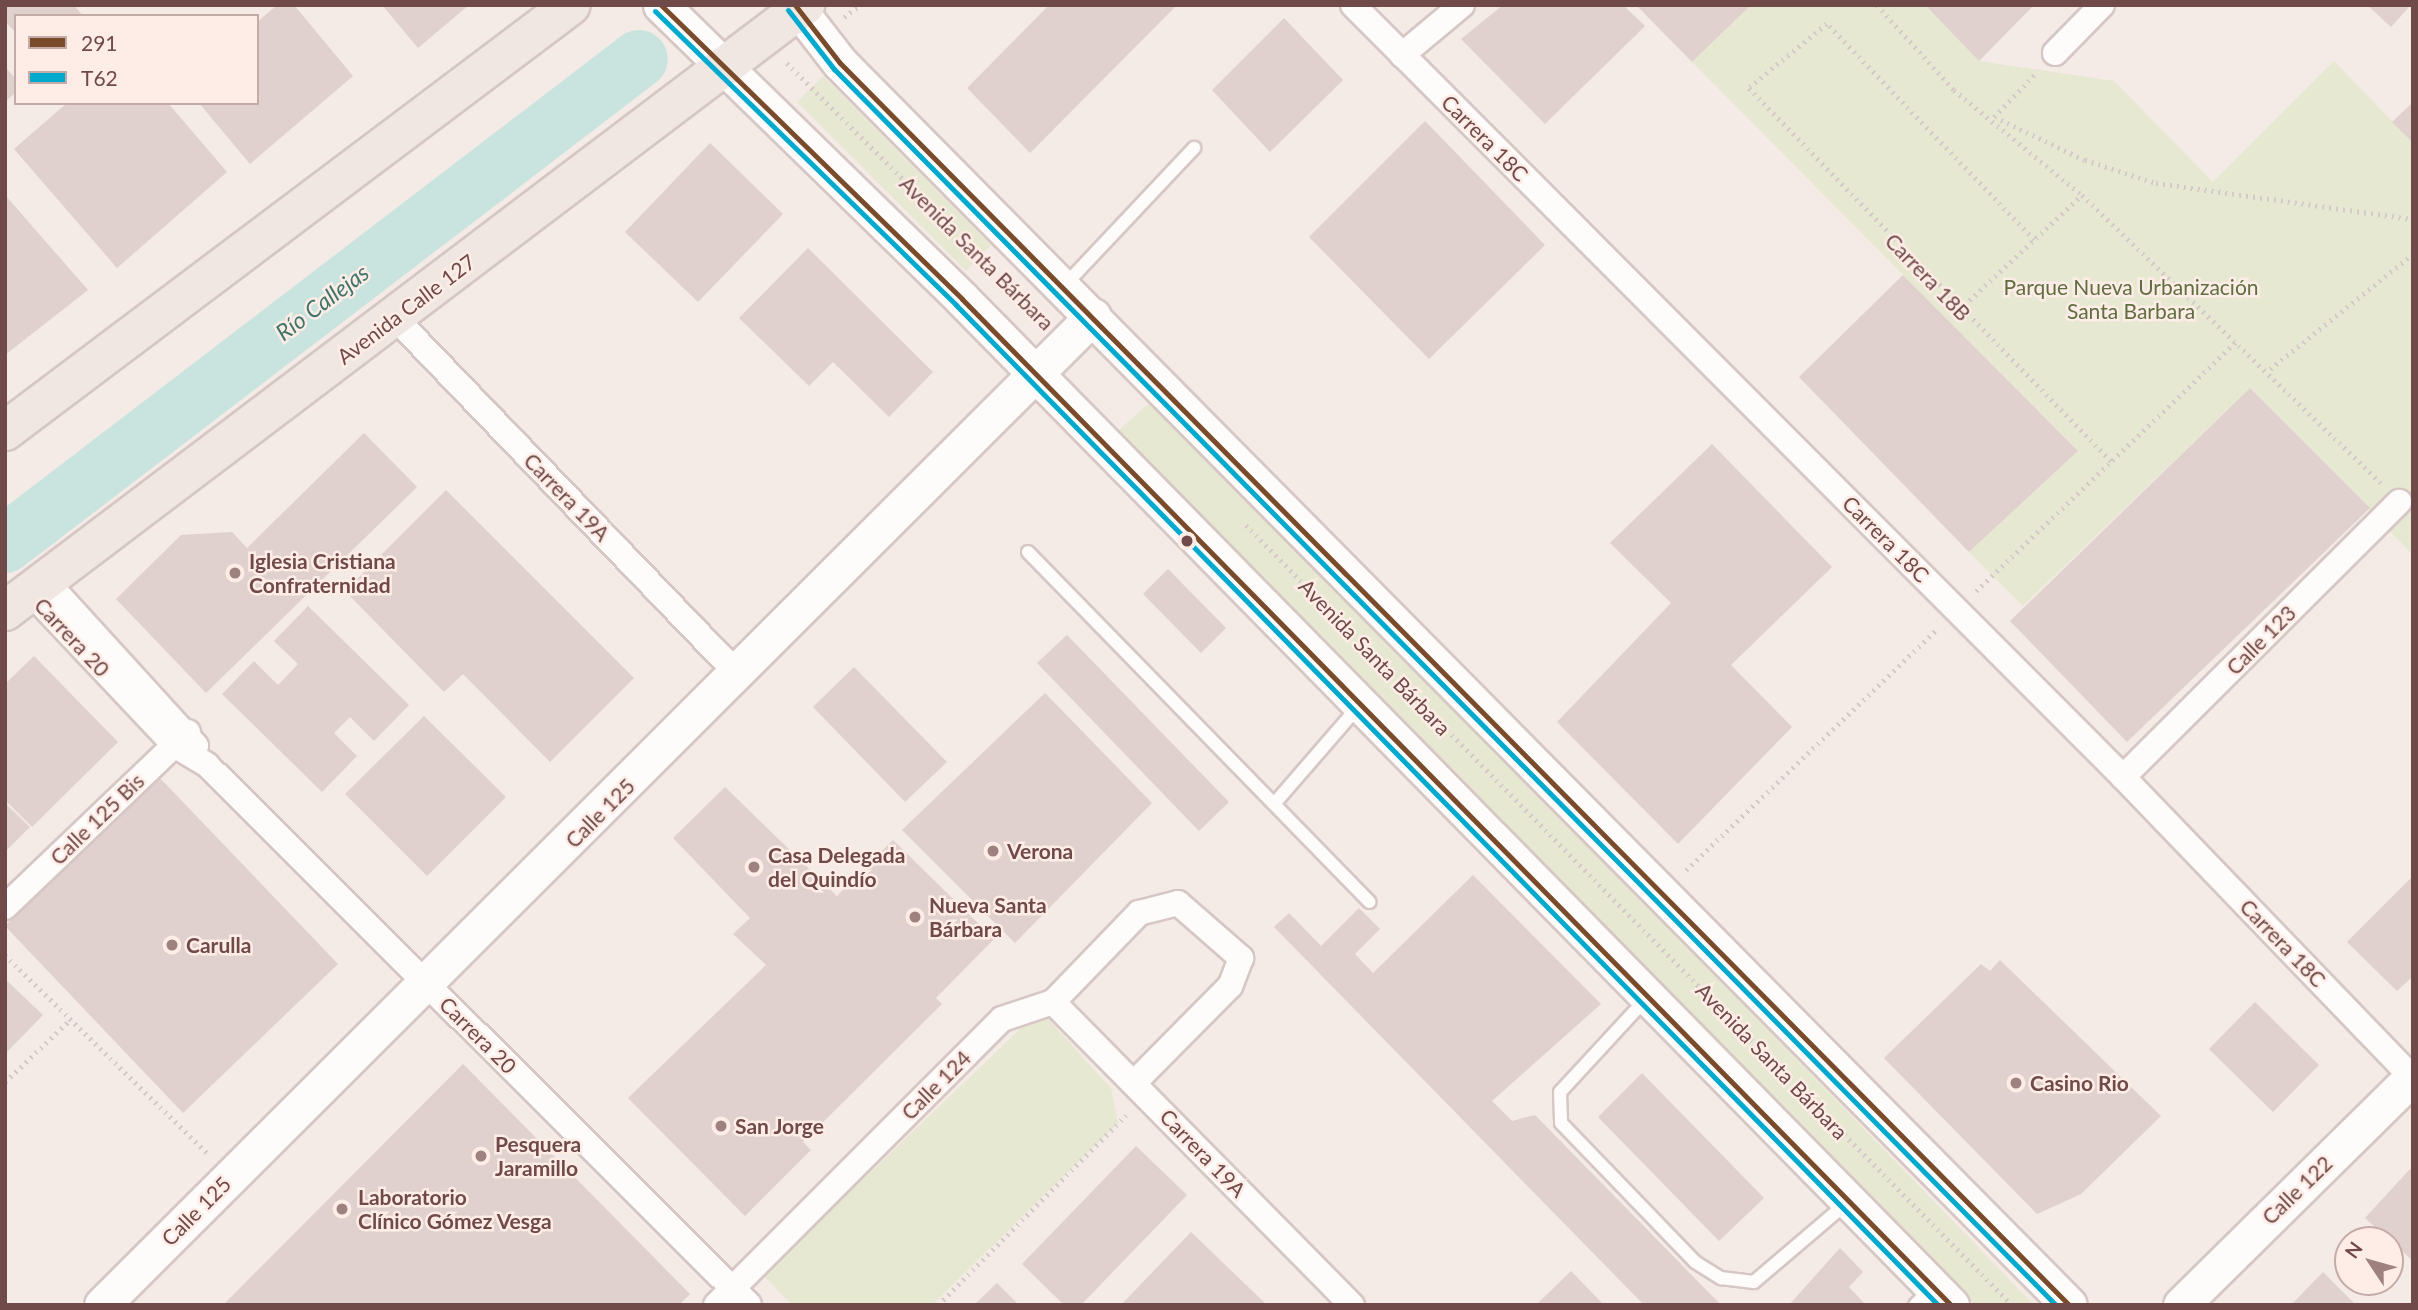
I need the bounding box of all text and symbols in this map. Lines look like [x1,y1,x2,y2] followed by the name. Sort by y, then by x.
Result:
[14,14,259,105] legend
[81,30,118,55] text: 291
[81,65,118,90] text: T62
[1436,89,1534,187] street label: Carrera 18C
[895,171,1059,335] street label: Avenida Santa Bárbara
[1880,228,1976,326] street label: Carrera 18B
[332,249,480,369] street label: Avenida Calle 127
[270,258,374,346] water label: Río Callejas
[2003,274,2259,324] park label: Parque Nueva Urbanización Santa Barbara
[519,448,615,546] street label: Carrera 19A
[1837,490,1935,588] street label: Carrera 18C
[1180,534,1194,548] unlabelled marker
[249,548,396,598] place label: Iglesia Cristiana Confraternidad
[227,565,243,581] marker: Iglesia Cristiana Confraternidad
[1294,574,1456,740] street label: Avenida Santa Bárbara
[29,593,115,681] street label: Carrera 20
[2221,600,2301,680] street label: Calle 123
[45,768,149,870] street label: Calle 125 Bis
[560,773,640,853] street label: Calle 125
[1007,838,1073,864] place label: Verona
[768,842,905,892] place label: Casa Delegada del Quindío
[985,843,1001,859] marker: Verona
[746,859,762,875] marker: Casa Delegada del Quindío
[929,892,1047,942] place label: Nueva Santa Bárbara
[2235,894,2331,992] street label: Carrera 18C
[907,909,923,925] marker: Nueva Santa Bárbara
[186,932,251,958] place label: Carulla
[164,937,180,953] marker: Carulla
[1691,978,1853,1144] street label: Avenida Santa Bárbara
[434,991,522,1079] street label: Carrera 20
[896,1045,976,1125] street label: Calle 124
[2030,1070,2129,1096] place label: Casino Rio
[2008,1075,2024,1091] marker: Casino Rio
[1155,1104,1251,1202] street label: Carrera 19A
[735,1113,825,1139] place label: San Jorge
[713,1118,729,1134] marker: San Jorge
[495,1131,581,1181] place label: Pesquera Jaramillo
[473,1148,489,1164] marker: Pesquera Jaramillo
[2257,1151,2337,1229] street label: Calle 122
[156,1171,236,1251] street label: Calle 125
[358,1184,552,1234] place label: Laboratorio Clínico Gómez Vesga
[332,1199,352,1219] marker: Laboratorio Clínico Gómez Vesga
[2334,1226,2404,1296] north arrow
[2340,1237,2367,1262] text: N

